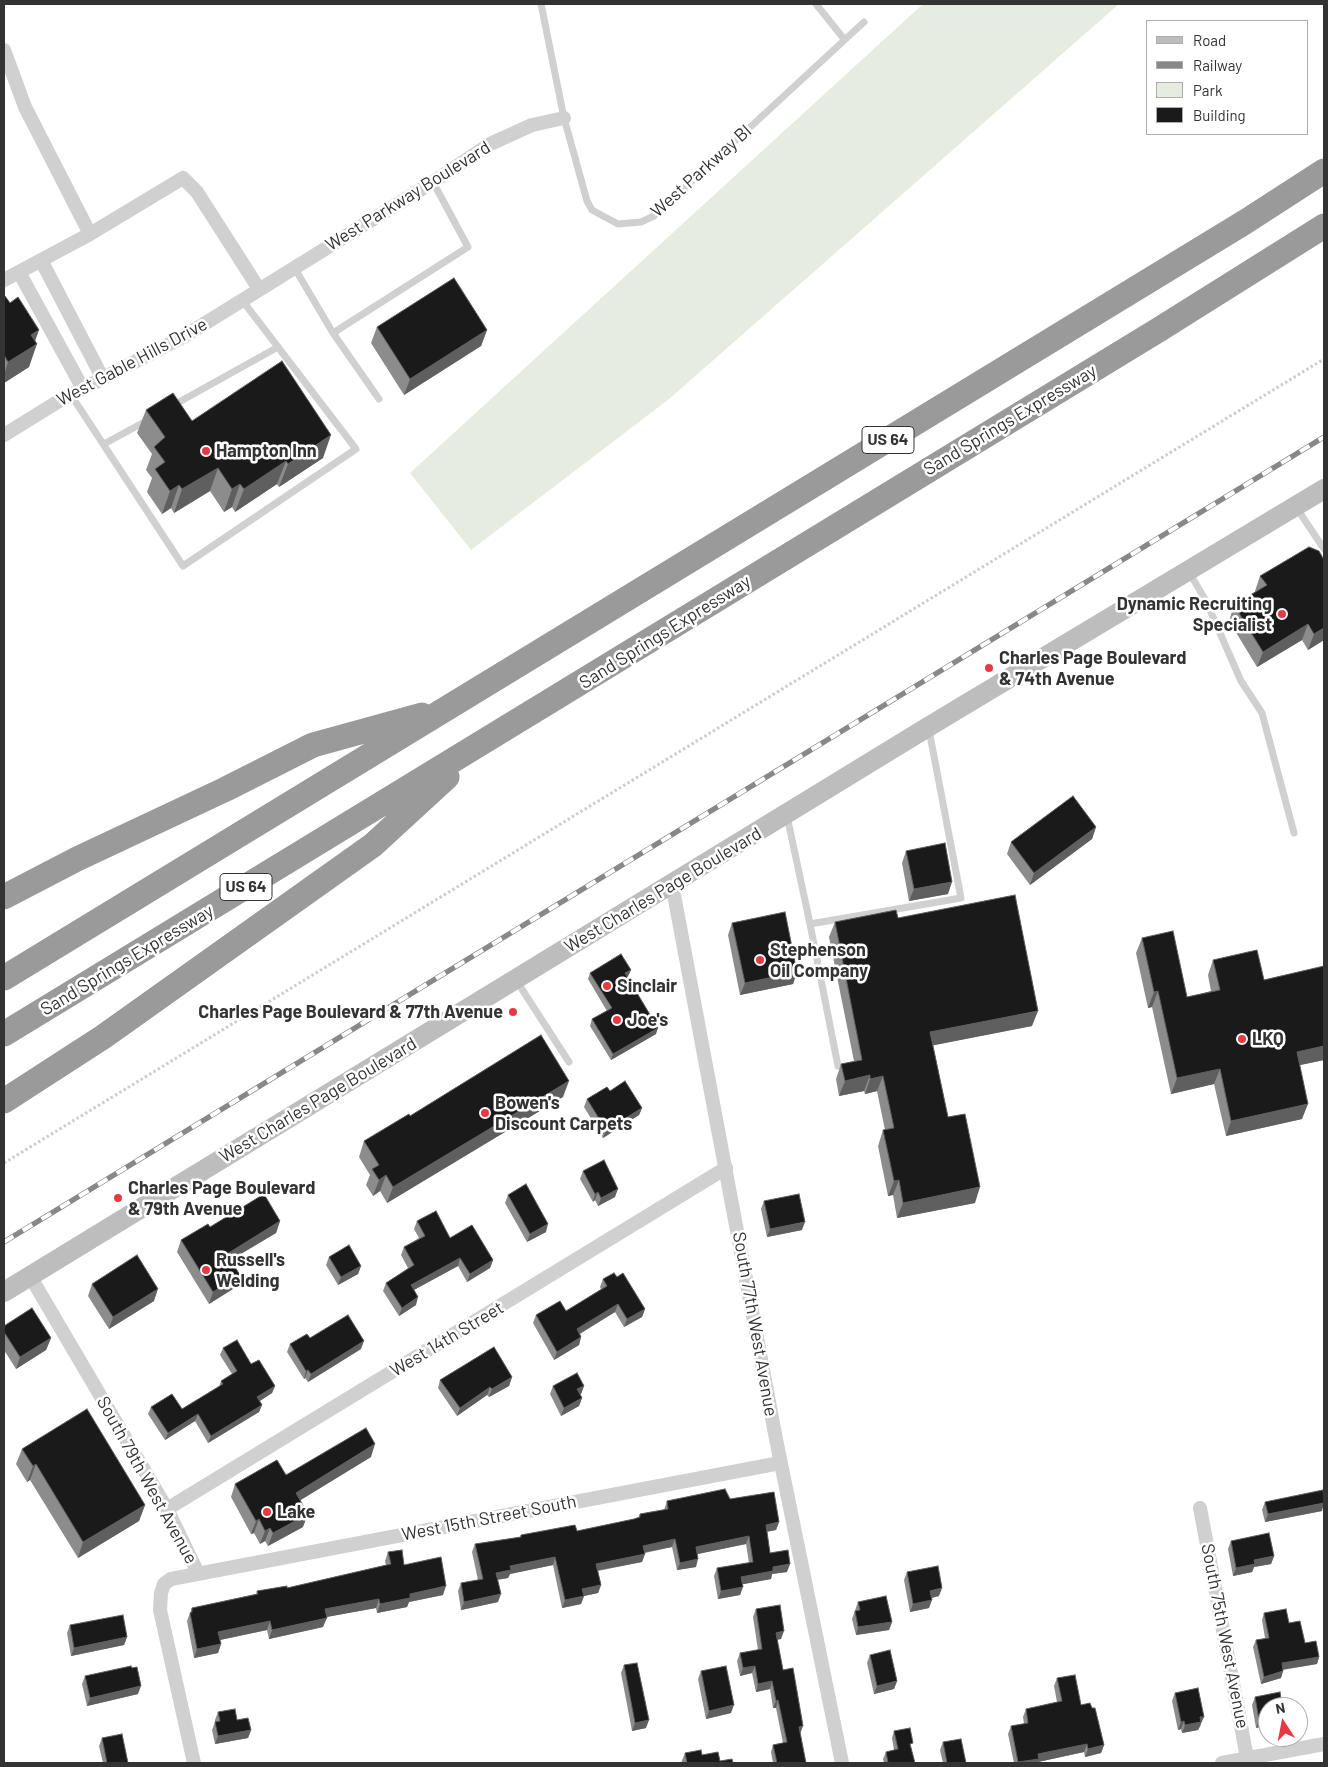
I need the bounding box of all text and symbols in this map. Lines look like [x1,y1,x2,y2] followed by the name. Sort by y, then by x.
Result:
[1146,20,1308,135] legend
[1193,31,1226,49] text: Road
[1193,56,1242,74] text: Railway
[1193,81,1222,99] text: Park
[1193,106,1246,124] text: Building
[646,120,756,222] street label: West Parkway Bl
[322,136,494,256] street label: West Parkway Boulevard
[53,313,211,411] street label: West Gable Hills Drive
[920,360,1100,480] street label: Sand Springs Expressway
[862,426,914,454] road number: US 64
[216,440,317,462] place label: Hampton Inn
[200,445,212,457] marker: Hampton Inn
[575,570,755,694] street label: Sand Springs Expressway
[1117,593,1272,636] place label: Dynamic Recruiting Specialist
[1276,608,1288,620] marker: Dynamic Recruiting Specialist
[999,647,1186,690] place label: Charles Page Boulevard & 74th Avenue
[983,662,995,674] marker: Charles Page Boulevard & 74th Avenue
[561,823,765,957] street label: West Charles Page Boulevard
[220,874,272,900] road number: US 64
[37,900,217,1020] street label: Sand Springs Expressway
[770,939,868,982] place label: Stephenson Oil Company
[754,954,766,966] marker: Stephenson Oil Company
[617,975,677,997] place label: Sinclair
[601,980,613,992] marker: Sinclair
[198,1001,503,1023] place label: Charles Page Boulevard & 77th Avenue
[507,1006,519,1018] marker: Charles Page Boulevard & 77th Avenue
[627,1009,668,1031] place label: Joe's
[611,1014,623,1026] marker: Joe's
[1252,1028,1284,1050] place label: LKQ
[216,1033,420,1167] street label: West Charles Page Boulevard
[1236,1033,1248,1045] marker: LKQ
[495,1092,632,1134] place label: Bowen's Discount Carpets
[479,1107,491,1119] marker: Bowen's Discount Carpets
[128,1177,315,1220] place label: Charles Page Boulevard & 79th Avenue
[112,1192,124,1204] marker: Charles Page Boulevard & 79th Avenue
[728,1230,782,1418] street label: South 77th West Avenue
[216,1249,285,1292] place label: Russell's Welding
[200,1264,212,1276] marker: Russell's Welding
[386,1297,508,1381] street label: West 14th Street
[92,1393,202,1567] street label: South 79th West Avenue
[400,1490,578,1546] street label: West 15th Street South
[277,1501,315,1523] place label: Lake
[261,1506,273,1518] marker: Lake
[1196,1542,1254,1730] street label: South 75th West Avenue
[1258,1697,1308,1747] north arrow
[1274,1699,1286,1717] text: N

